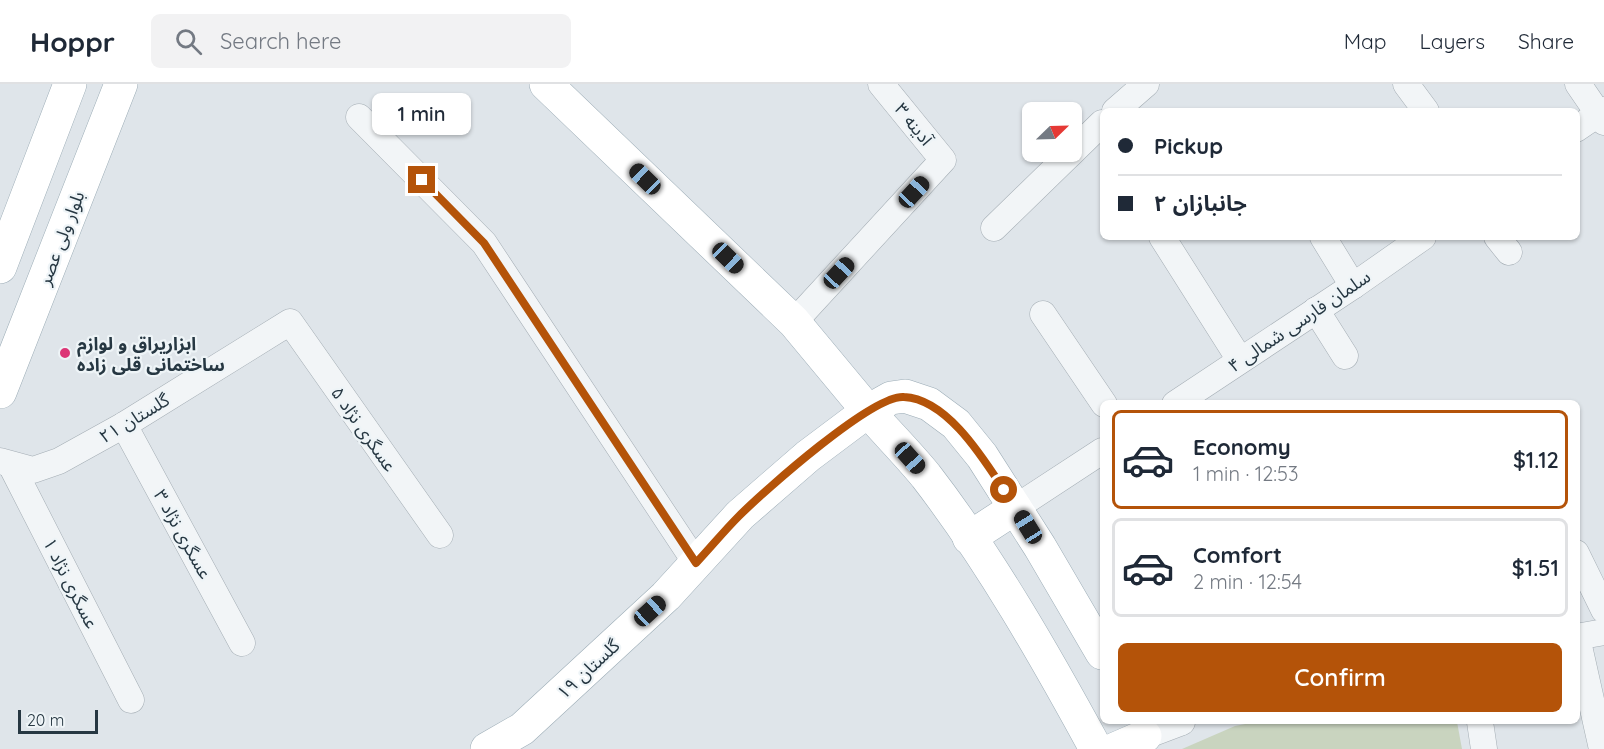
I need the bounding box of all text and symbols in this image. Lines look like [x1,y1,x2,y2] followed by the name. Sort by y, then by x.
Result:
[151,14,571,68] search box
[30,24,115,59] text: Hoppr
[172,25,205,58] icon: search
[220,27,341,55] text: Search here
[1344,28,1387,54] text: Map
[1420,28,1485,54] text: Layers
[1518,28,1574,54] text: Share
[372,93,472,135] callout: 1 min
[890,98,939,151] street label: آدینه ۳
[398,101,445,126] text: 1 min
[1022,102,1082,162] north arrow
[1022,102,1082,162] map controls
[1154,132,1223,160] text: Pickup
[626,160,664,198] car
[408,166,435,193] route end
[895,173,933,211] car
[32,188,89,289] street label: بلوار ولی عصر
[1154,189,1247,217] text: جانبازان ۲
[709,239,747,277] car
[820,254,858,292] car
[1223,265,1375,377] street label: سلمان فارسی شمالی ۴
[77,332,225,376] place label: ابزاریراق و لوازم ساختمانی قلی زاده
[58,346,72,360] marker: ابزاریراق و لوازم ساختمانی قلی زاده
[326,382,402,476] street label: عسگری نژاد ۵
[95,388,174,448] street label: گلستان ۲۱
[1121,433,1175,487] icon: car
[1193,433,1291,461] text: Economy
[891,439,929,477] car
[1513,446,1559,474] text: $1.12
[1193,461,1298,486] text: 1 min · 12:53
[990,476,1017,503] route start
[149,485,217,583] street label: عسگری نژاد ۳
[1011,507,1045,547] car
[38,534,104,632] street label: عسگری نژاد ۱
[1121,541,1175,595] icon: car
[1193,541,1282,569] text: Comfort
[1512,554,1559,582] text: $1.51
[1193,569,1302,594] text: 2 min · 12:54
[631,592,669,630] car
[552,634,625,704] street label: گلستان ۱۹
[1118,643,1562,712] button: Confirm
[18,707,98,734] scale bar
[27,710,64,730] text: 20 m

